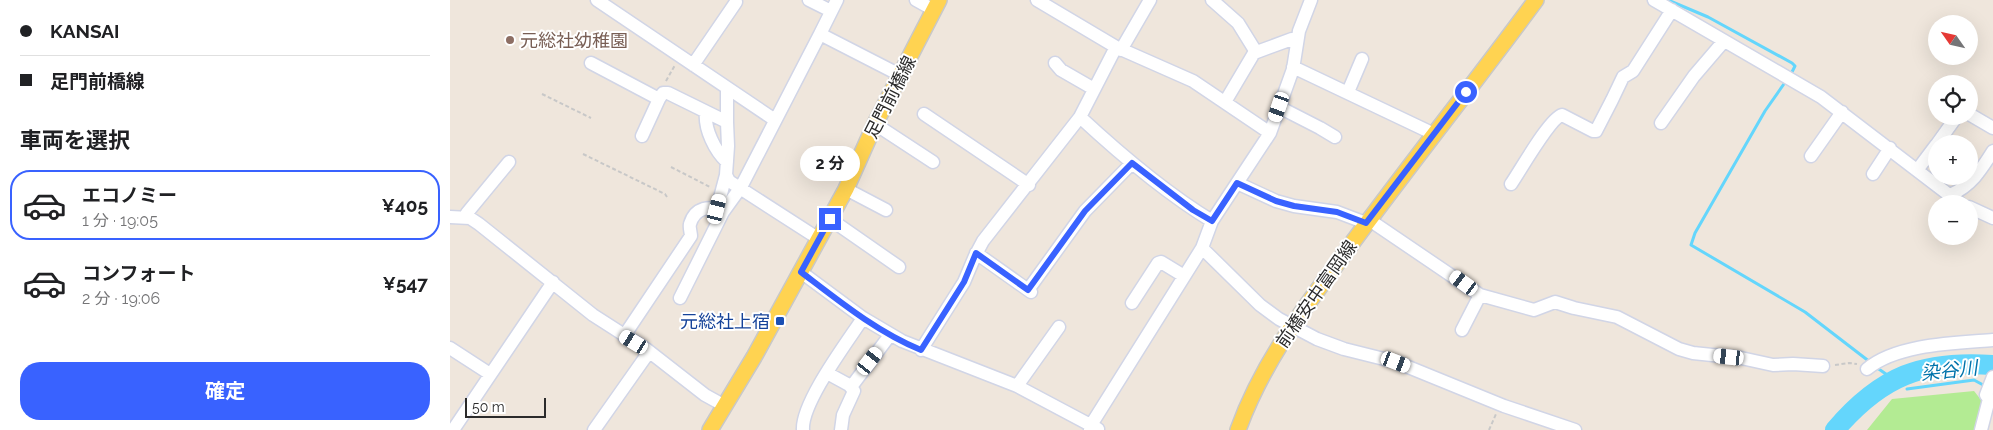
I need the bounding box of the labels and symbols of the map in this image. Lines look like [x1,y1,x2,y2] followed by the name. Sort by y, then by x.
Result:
[1928,15,1978,65] north arrow
[520,30,628,51] place label: 元総社幼稚園
[504,34,516,46] marker: 元総社幼稚園
[860,52,920,142] street label: 足門前橋線
[1455,81,1477,103] route start
[1267,90,1290,124] car
[800,146,860,182] callout: 2 分
[706,193,727,225] car
[819,208,841,230] route end
[1271,236,1361,352] street label: 前橋安中富岡線
[1447,268,1480,298] car
[680,311,770,332] place label: 元総社上宿
[774,315,786,327] marker: 元総社上宿
[617,328,650,356] car
[854,345,885,377] car
[1713,348,1744,366] car
[1379,350,1412,374] car
[1919,356,1980,384] water label: 染谷川
[465,395,546,418] scale bar

